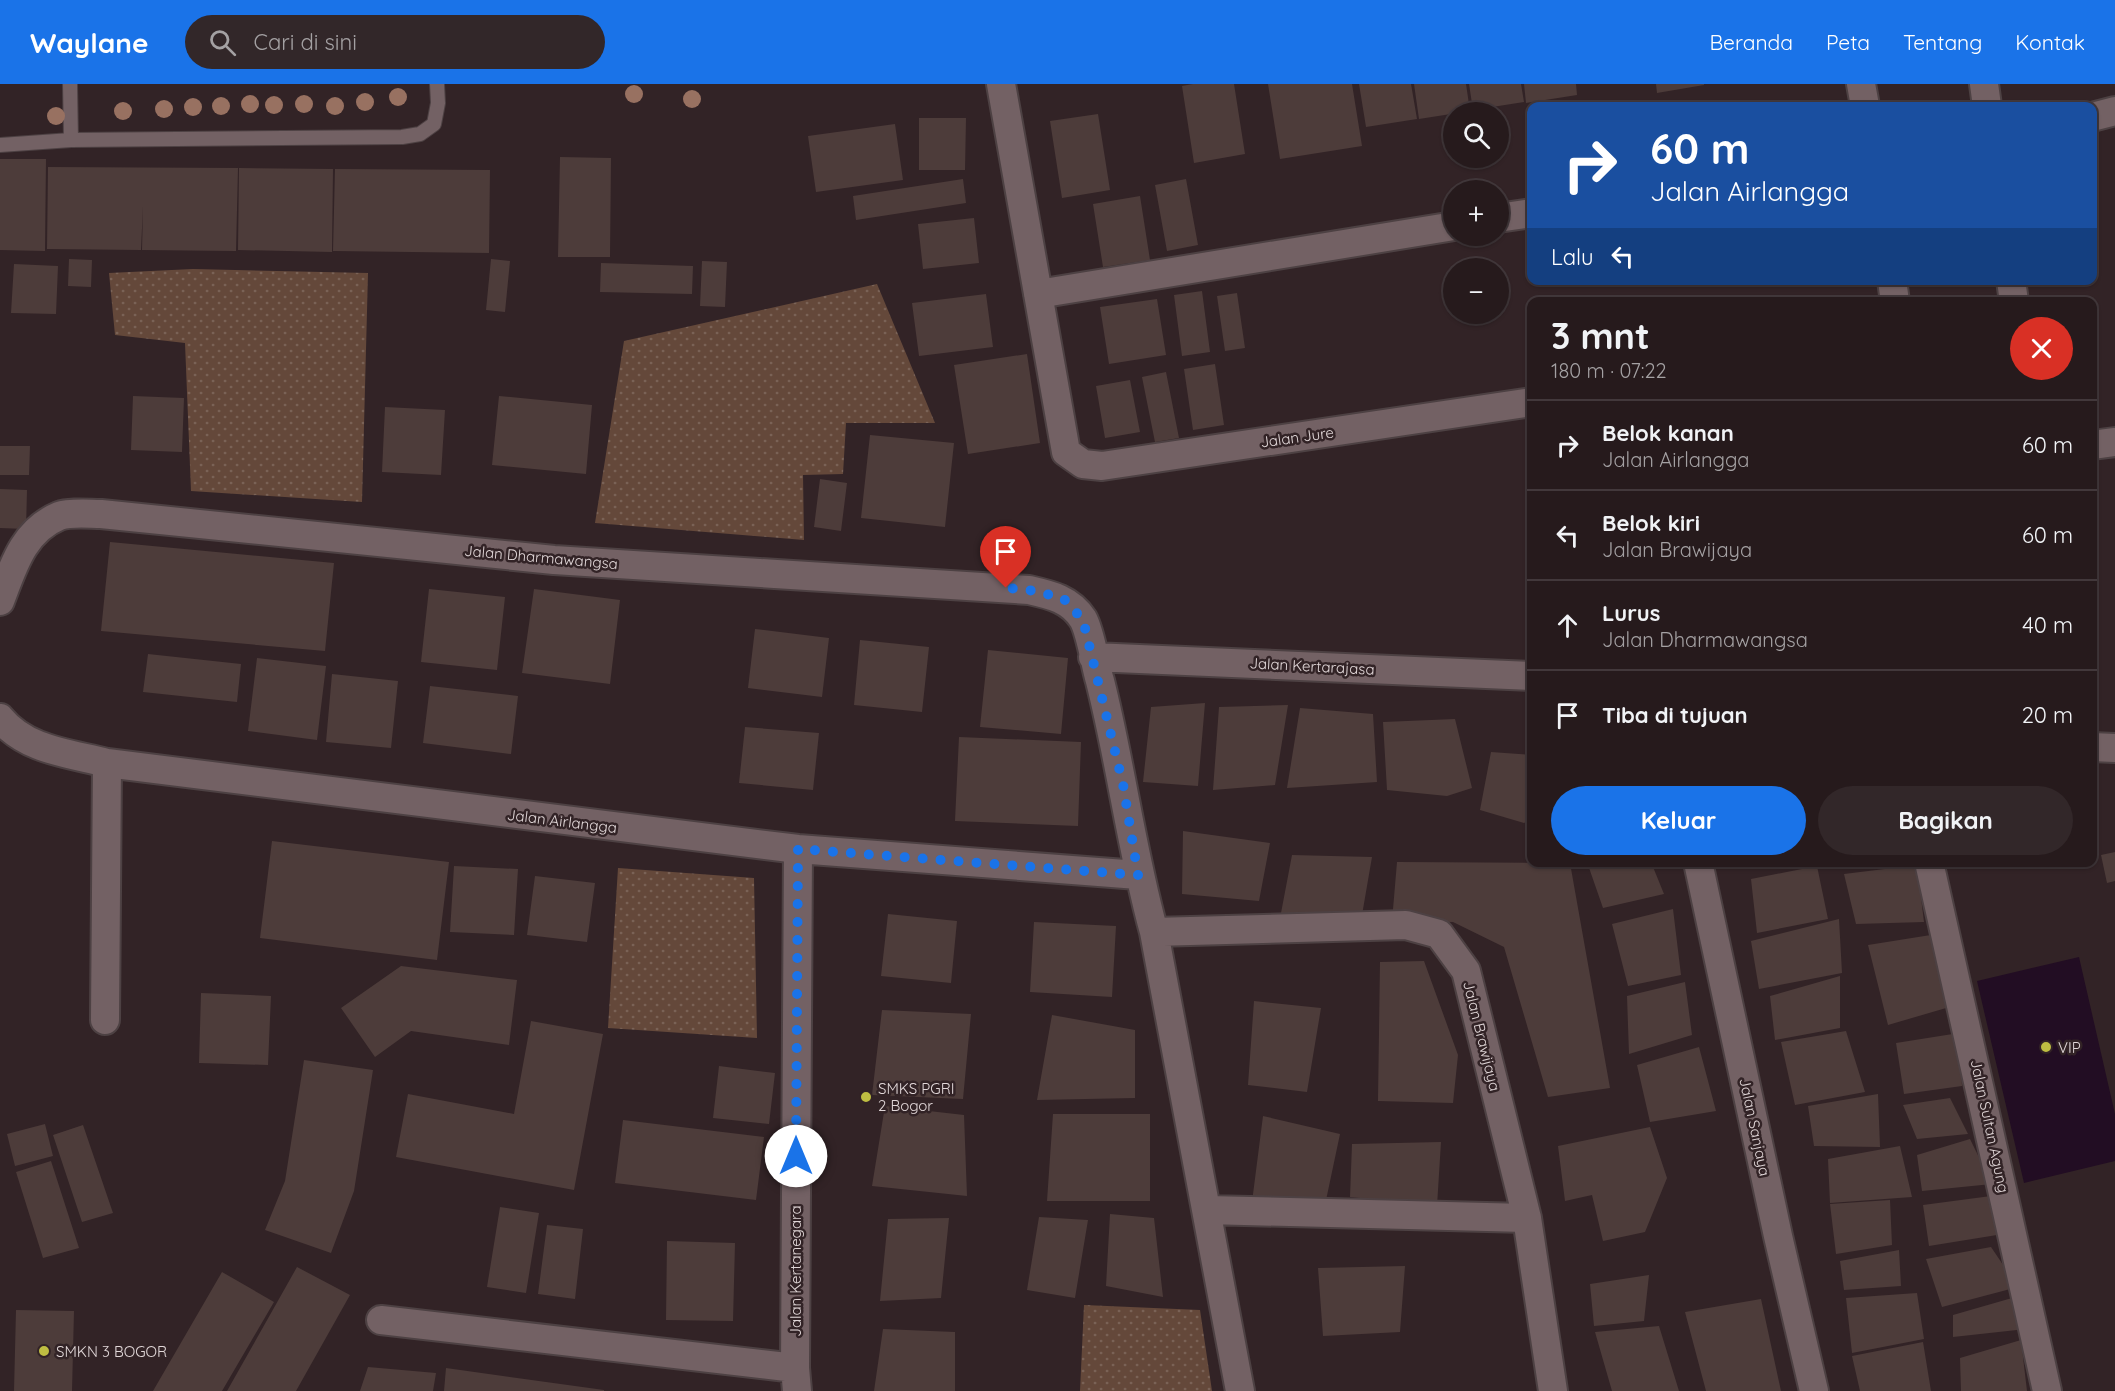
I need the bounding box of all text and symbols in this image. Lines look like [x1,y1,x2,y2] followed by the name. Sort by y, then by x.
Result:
[185,15,605,69] search box
[30,25,149,60] text: Waylane
[206,26,239,59] icon: search
[254,28,357,56] text: Cari di sini
[1709,29,1793,55] text: Beranda
[1826,29,1870,55] text: Peta
[1903,29,1982,55] text: Tentang
[2015,29,2085,55] text: Kontak
[1443,102,1509,324] map controls
[1443,102,1509,168] button: search
[1650,122,1750,175] text: 60 m
[1551,126,1629,204] icon: right
[1650,174,1849,208] text: Jalan Airlangga
[1443,180,1509,246] button: +
[1606,240,1639,273] icon: left
[1551,243,1594,271] text: Lalu
[1443,258,1509,324] button: −
[1551,313,1650,358] text: 3 mnt
[2010,317,2073,380] button: close
[1551,358,1667,383] text: 180 m · 07:22
[1602,419,1734,447] text: Belok kanan
[1259,422,1335,452] street label: Jalan Jure
[1551,429,1584,462] icon: right
[2022,431,2073,459] text: 60 m
[1602,447,1749,472] text: Jalan Airlangga
[1602,509,1700,537] text: Belok kiri
[1551,519,1584,552] icon: left
[2022,521,2073,549] text: 60 m
[980,526,1031,588] pin
[989,535,1022,568] icon: arrive
[1602,537,1752,562] text: Jalan Brawijaya
[463,541,619,573] street label: Jalan Dharmawangsa
[1602,599,1660,627] text: Lurus
[1551,609,1584,642] icon: ahead
[2022,611,2073,639] text: 40 m
[1602,627,1808,652] text: Jalan Dharmawangsa
[1249,653,1375,679] street label: Jalan Kertarajasa
[1551,699,1584,732] icon: arrive
[1602,701,1748,729] text: Tiba di tujuan
[2022,701,2073,729] text: 20 m
[1551,786,1806,855] button: Keluar
[1818,786,2073,855] button: Bagikan
[506,805,618,837] street label: Jalan Airlangga
[1459,979,1505,1093] street label: Jalan Brawijaya
[2058,1038,2081,1057] place label: VIP
[2039,1040,2053,1054] marker: VIP
[1967,1058,2013,1194] street label: Jalan Sultan Agung
[1735,1076,1775,1178] street label: Jalan Sanjaya
[878,1079,955,1115] place label: SMKS PGRI 2 Bogor
[859,1090,873,1104] marker: SMKS PGRI 2 Bogor
[764,1124,828,1188] position arrow
[786,1205,805,1337] street label: Jalan Kertanegara
[56,1342,167,1361] place label: SMKN 3 BOGOR
[37,1344,51,1358] marker: SMKN 3 BOGOR

